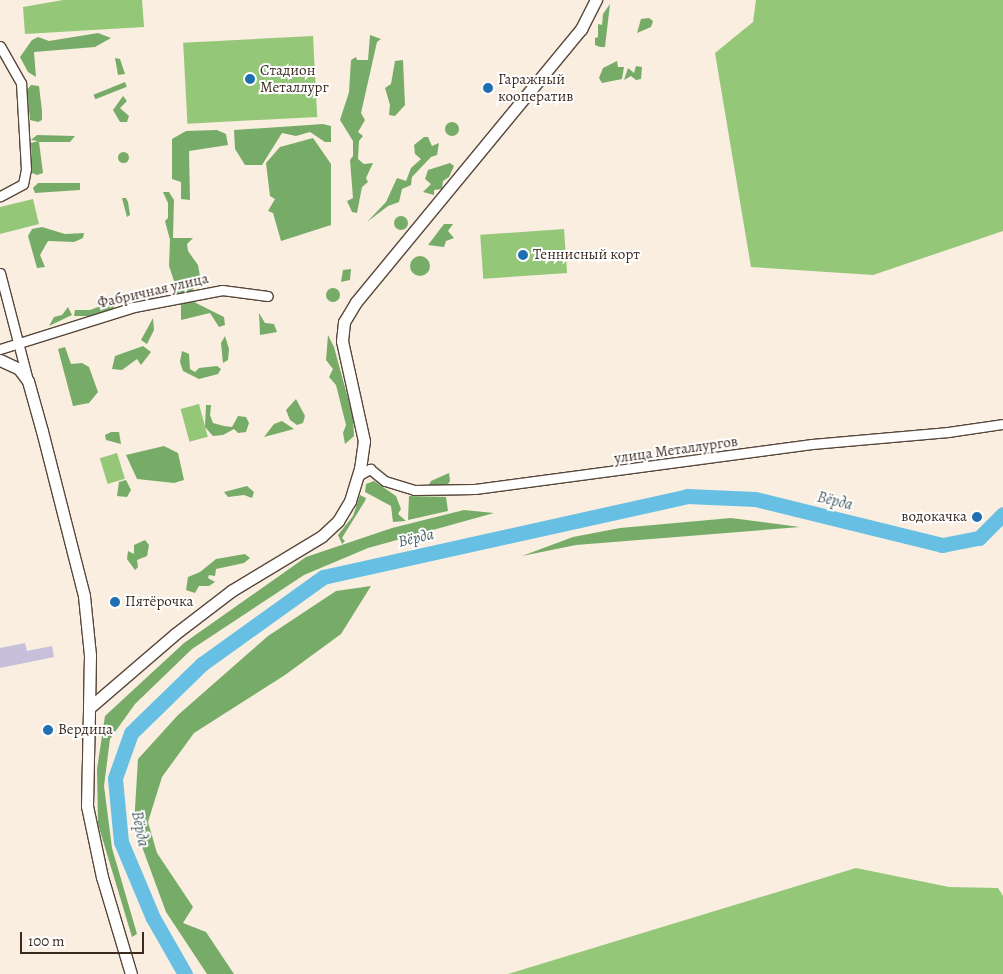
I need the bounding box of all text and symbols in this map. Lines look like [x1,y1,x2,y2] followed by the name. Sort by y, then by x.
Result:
[260,61,329,96] place label: Стадион Металлург
[498,70,573,105] place label: Гаражный кооператив
[244,73,256,85] marker: Стадион Металлург
[482,82,494,94] marker: Гаражный кооператив
[533,246,640,264] place label: Теннисный корт
[517,249,529,261] marker: Теннисный корт
[96,269,210,313] street label: Фабричная улица
[613,432,739,468] street label: улица Металлургов
[815,487,855,515] water label: Вёрда
[901,508,967,526] place label: водокачка
[971,511,983,523] marker: водокачка
[396,525,436,551] water label: Вёрда
[125,593,193,611] place label: Пятёрочка
[109,596,121,608] marker: Пятёрочка
[58,721,113,739] place label: Вердица
[42,724,54,736] marker: Вердица
[127,809,153,849] water label: Вёрда
[22,922,146,954] scale bar
[28,931,65,951] text: 100 m

